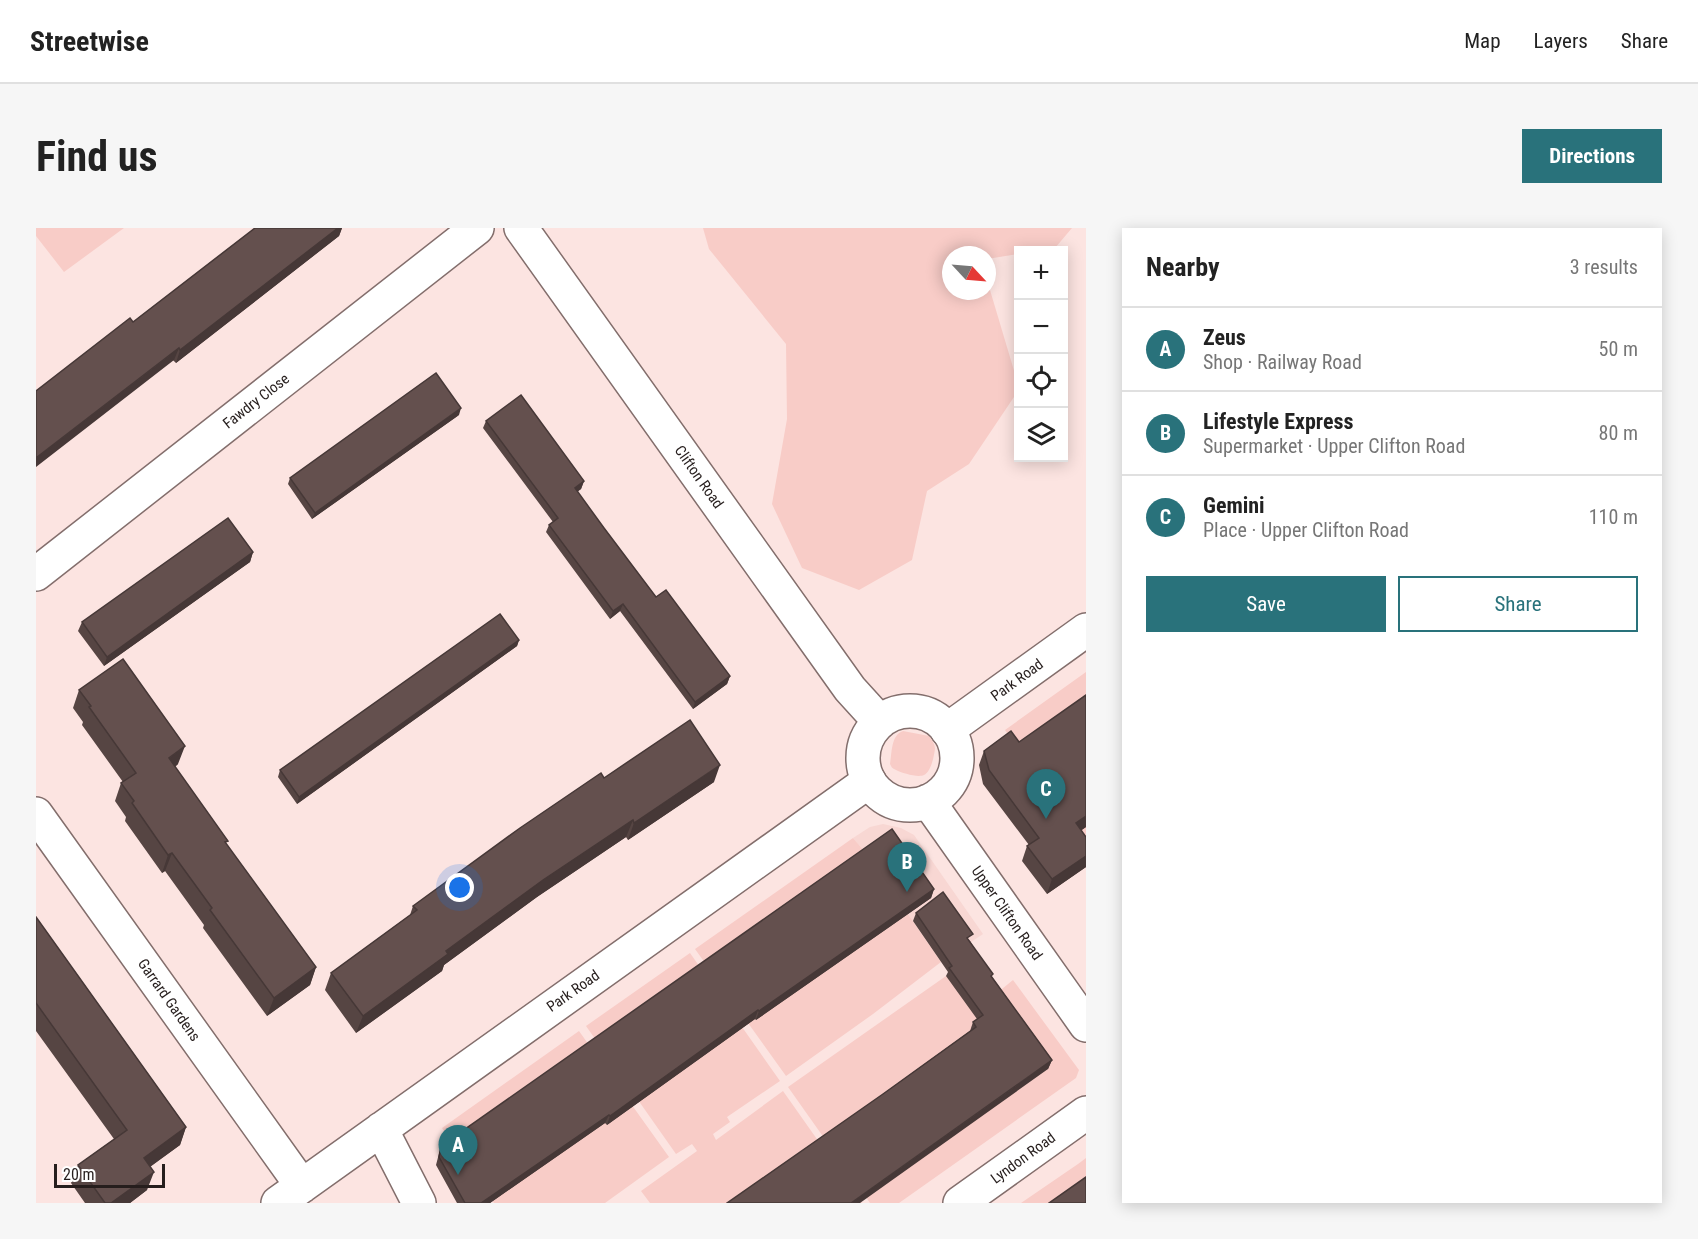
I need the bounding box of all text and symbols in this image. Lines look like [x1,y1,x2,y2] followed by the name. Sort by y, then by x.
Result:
[30,25,149,58] text: Streetwise
[1464,29,1501,53] text: Map
[1534,29,1588,53] text: Layers
[1621,29,1668,53] text: Share
[1522,129,1662,183] button: Directions
[36,132,157,181] text: Find us
[942,246,996,300] north arrow
[1014,246,1068,462] map controls
[1014,246,1068,300] button: +
[1146,252,1220,282] text: Nearby
[1570,255,1638,279] text: 3 results
[1014,300,1068,354] button: −
[1203,325,1246,350] text: Zeus
[1160,337,1171,361] text: A
[1599,337,1638,361] text: 50 m
[1203,350,1362,374] text: Shop · Railway Road
[1014,354,1068,408] button: locate
[219,370,293,432] street label: Fawdry Close
[1014,408,1068,462] button: layers
[1203,409,1353,434] text: Lifestyle Express
[1160,421,1171,445] text: B
[1599,421,1638,445] text: 80 m
[1203,434,1465,458] text: Supermarket · Upper Clifton Road
[671,442,727,512] street label: Clifton Road
[1203,493,1265,518] text: Gemini
[1160,505,1171,529] text: C
[1589,505,1638,529] text: 110 m
[1203,518,1409,542] text: Place · Upper Clifton Road
[1146,576,1386,632] button: Save
[1398,576,1638,632] button: Share
[987,655,1047,705] street label: Park Road
[1026,770,1066,819] pin: C
[888,842,926,892] pin: B
[968,862,1046,964] street label: Upper Clifton Road
[445,873,474,902] your location
[134,955,204,1045] street label: Garrard Gardens
[543,966,603,1016] street label: Park Road
[438,1126,478,1175] pin: A
[987,1129,1059,1187] street label: Lyndon Road
[54,1161,165,1188] scale bar
[63,1165,95,1184] text: 20 m

